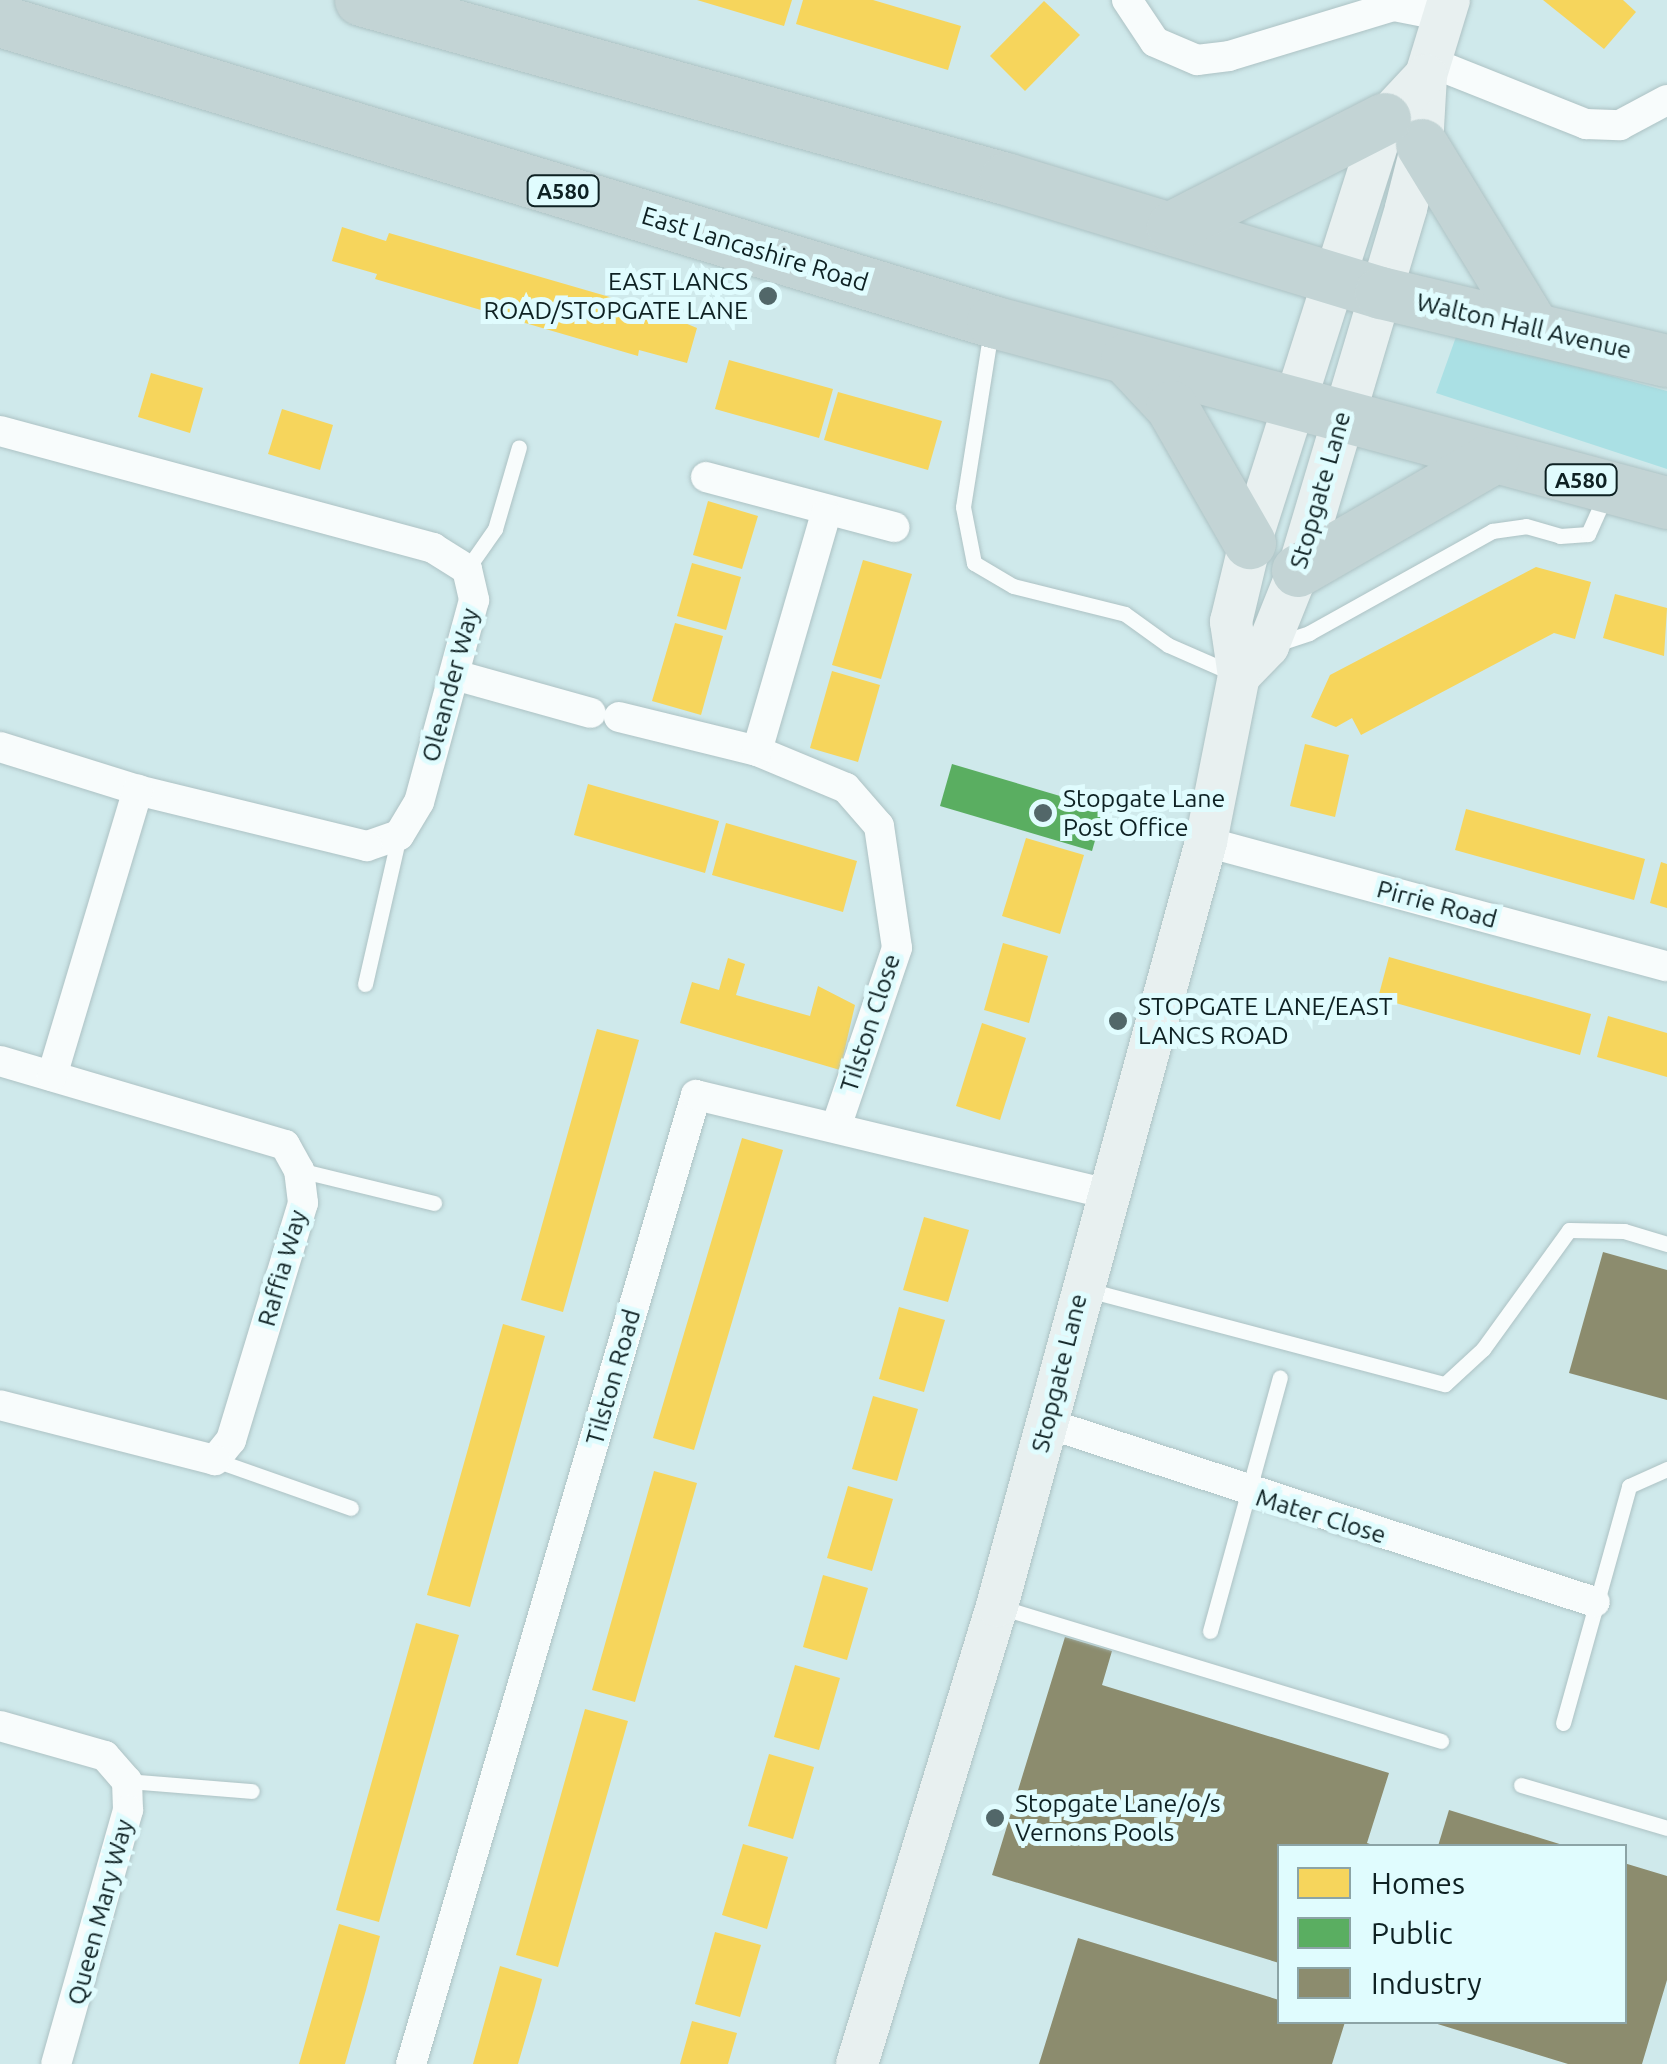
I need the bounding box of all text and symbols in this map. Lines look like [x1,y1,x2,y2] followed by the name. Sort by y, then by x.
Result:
[526,174,600,208] road number: A580
[638,200,872,298] street label: East Lancashire Road
[484,267,748,326] place label: EAST LANCS ROAD/STOPGATE LANE
[757,285,779,307] marker: EAST LANCS ROAD/STOPGATE LANE
[1414,287,1634,365] street label: Walton Hall Avenue
[1283,408,1357,572] street label: Stopgate Lane
[1544,463,1618,497] road number: A580
[415,605,485,765] street label: Oleander Way
[1063,784,1225,843] place label: Stopgate Lane Post Office
[1032,802,1054,824] marker: Stopgate Lane Post Office
[1374,874,1500,934] street label: Pirrie Road
[834,950,906,1096] street label: Tilston Close
[1138,992,1393,1051] place label: STOPGATE LANE/EAST LANCS ROAD
[1107,1010,1129,1032] marker: STOPGATE LANE/EAST LANCS ROAD
[251,1206,313,1330] street label: Raffia Way
[1025,1291,1093,1455] street label: Stopgate Lane
[579,1306,647,1448] street label: Tilston Road
[1252,1482,1390,1550] street label: Mater Close
[1015,1789,1221,1848] place label: Stopgate Lane/o/s Vernons Pools
[984,1807,1006,1829] marker: Stopgate Lane/o/s Vernons Pools
[61,1816,139,2008] street label: Queen Mary Way
[1277,1844,1627,2024] legend
[1371,1866,1465,1900] text: Homes
[1371,1916,1453,1950] text: Public
[1371,1966,1482,2000] text: Industry

